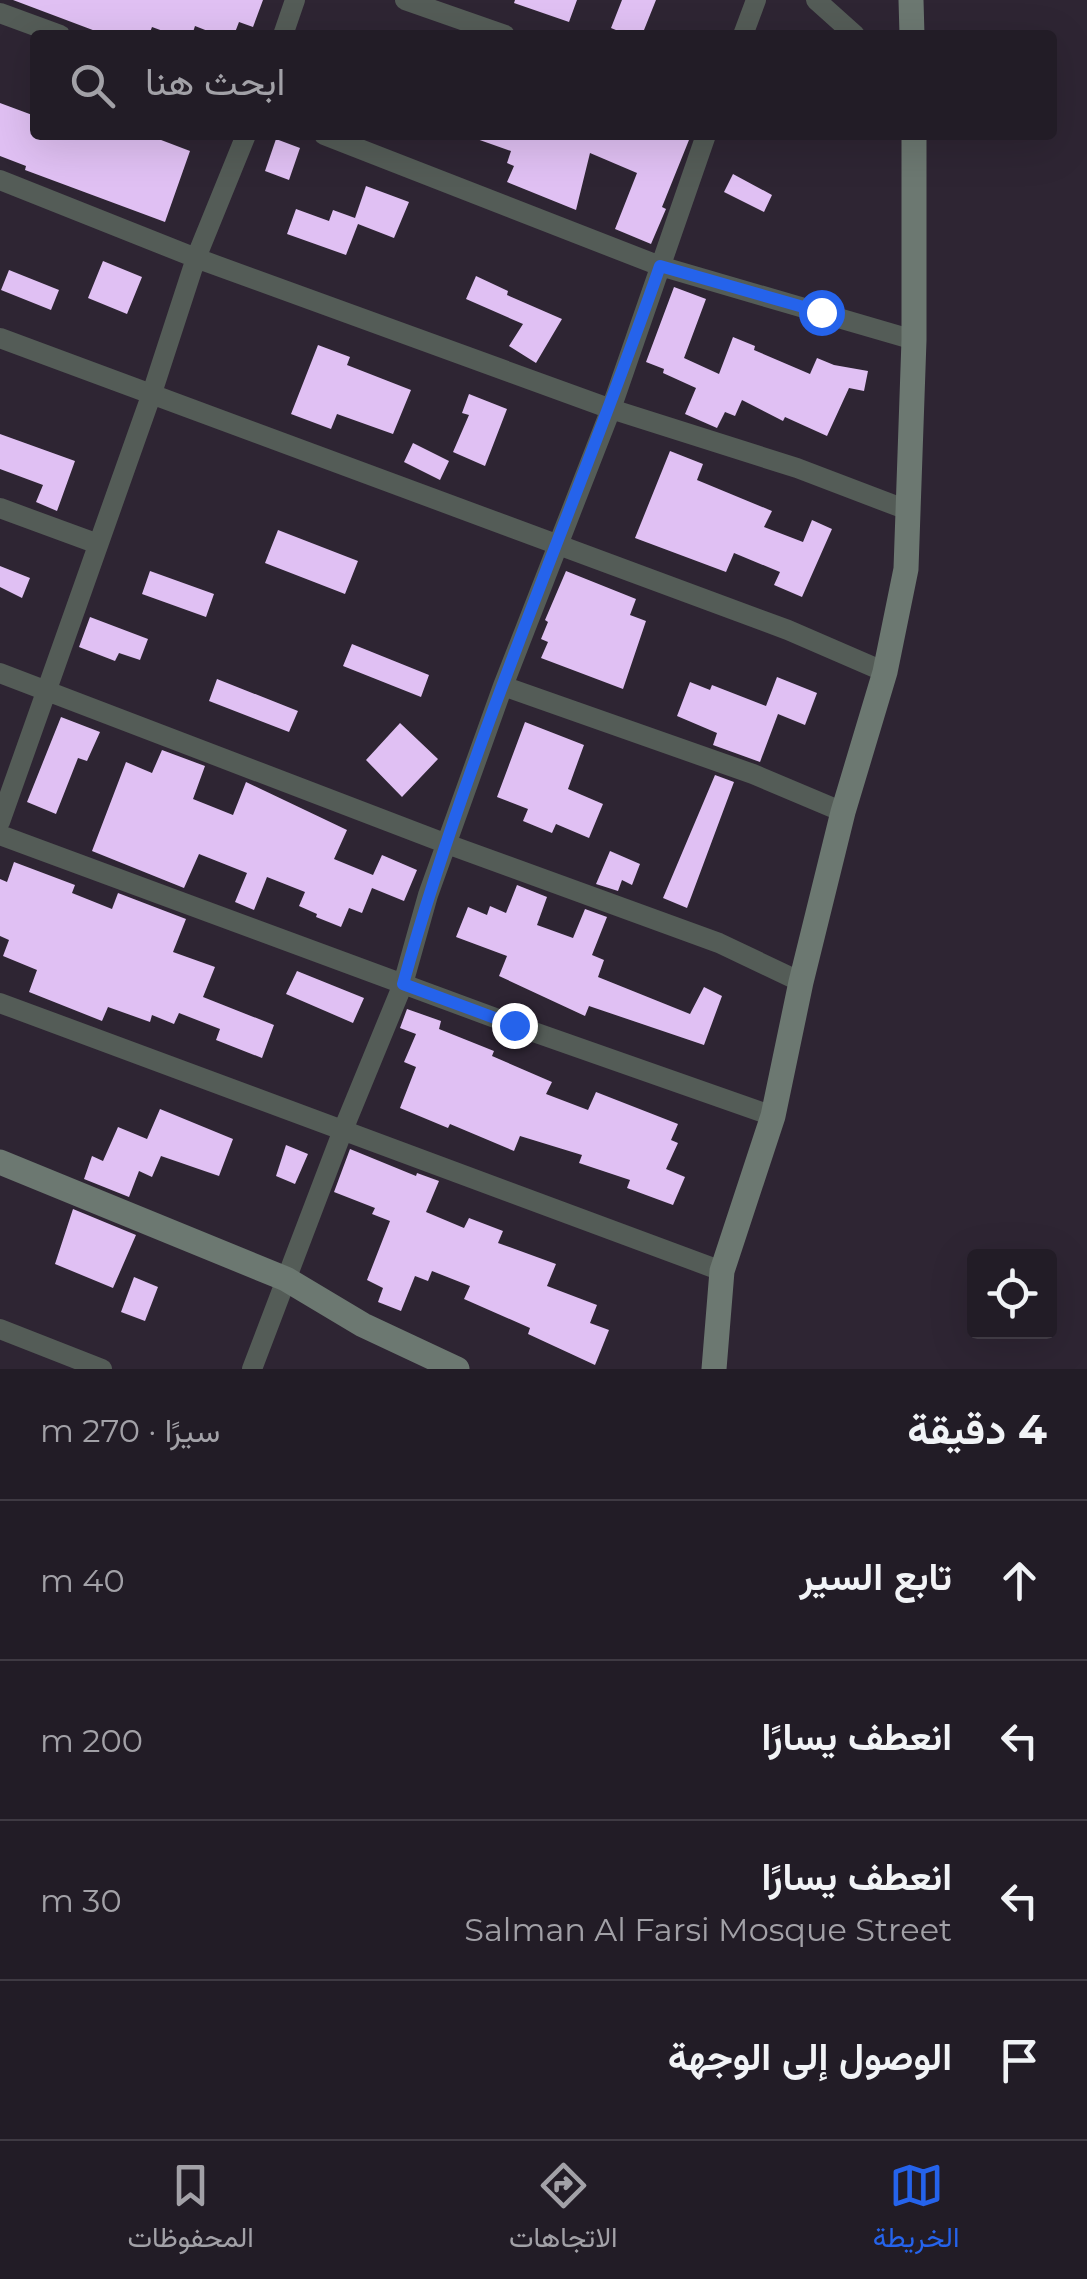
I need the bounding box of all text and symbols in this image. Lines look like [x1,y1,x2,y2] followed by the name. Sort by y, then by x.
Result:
[30,30,1057,140] search box
[65,58,120,113] icon: search
[145,58,285,105] text: ابحث هنا
[799,290,845,336] route start
[492,1003,538,1049] route end
[967,1249,1057,1339] map controls
[967,1249,1057,1339] button: locate
[907,1403,1047,1455] text: 4 دقيقة
[40,1411,220,1450] text: سيرًا · 270 m
[800,1553,952,1600] text: تابع السير
[992,1553,1047,1608] icon: ahead
[40,1561,125,1600] text: 40 m
[761,1713,952,1760] text: انعطف يسارًا
[992,1713,1047,1768] icon: left
[40,1721,143,1760] text: 200 m
[761,1853,952,1900] text: انعطف يسارًا
[992,1873,1047,1928] icon: left
[40,1881,122,1920] text: 30 m
[464,1910,952,1949] text: Salman Al Farsi Mosque Street
[668,2033,952,2080] text: الوصول إلى الوجهة
[992,2033,1047,2088] icon: arrive
[128,2158,254,2262] tab: المحفوظات
[509,2158,618,2262] tab: الاتجاهات
[873,2158,959,2262] tab: الخريطة

